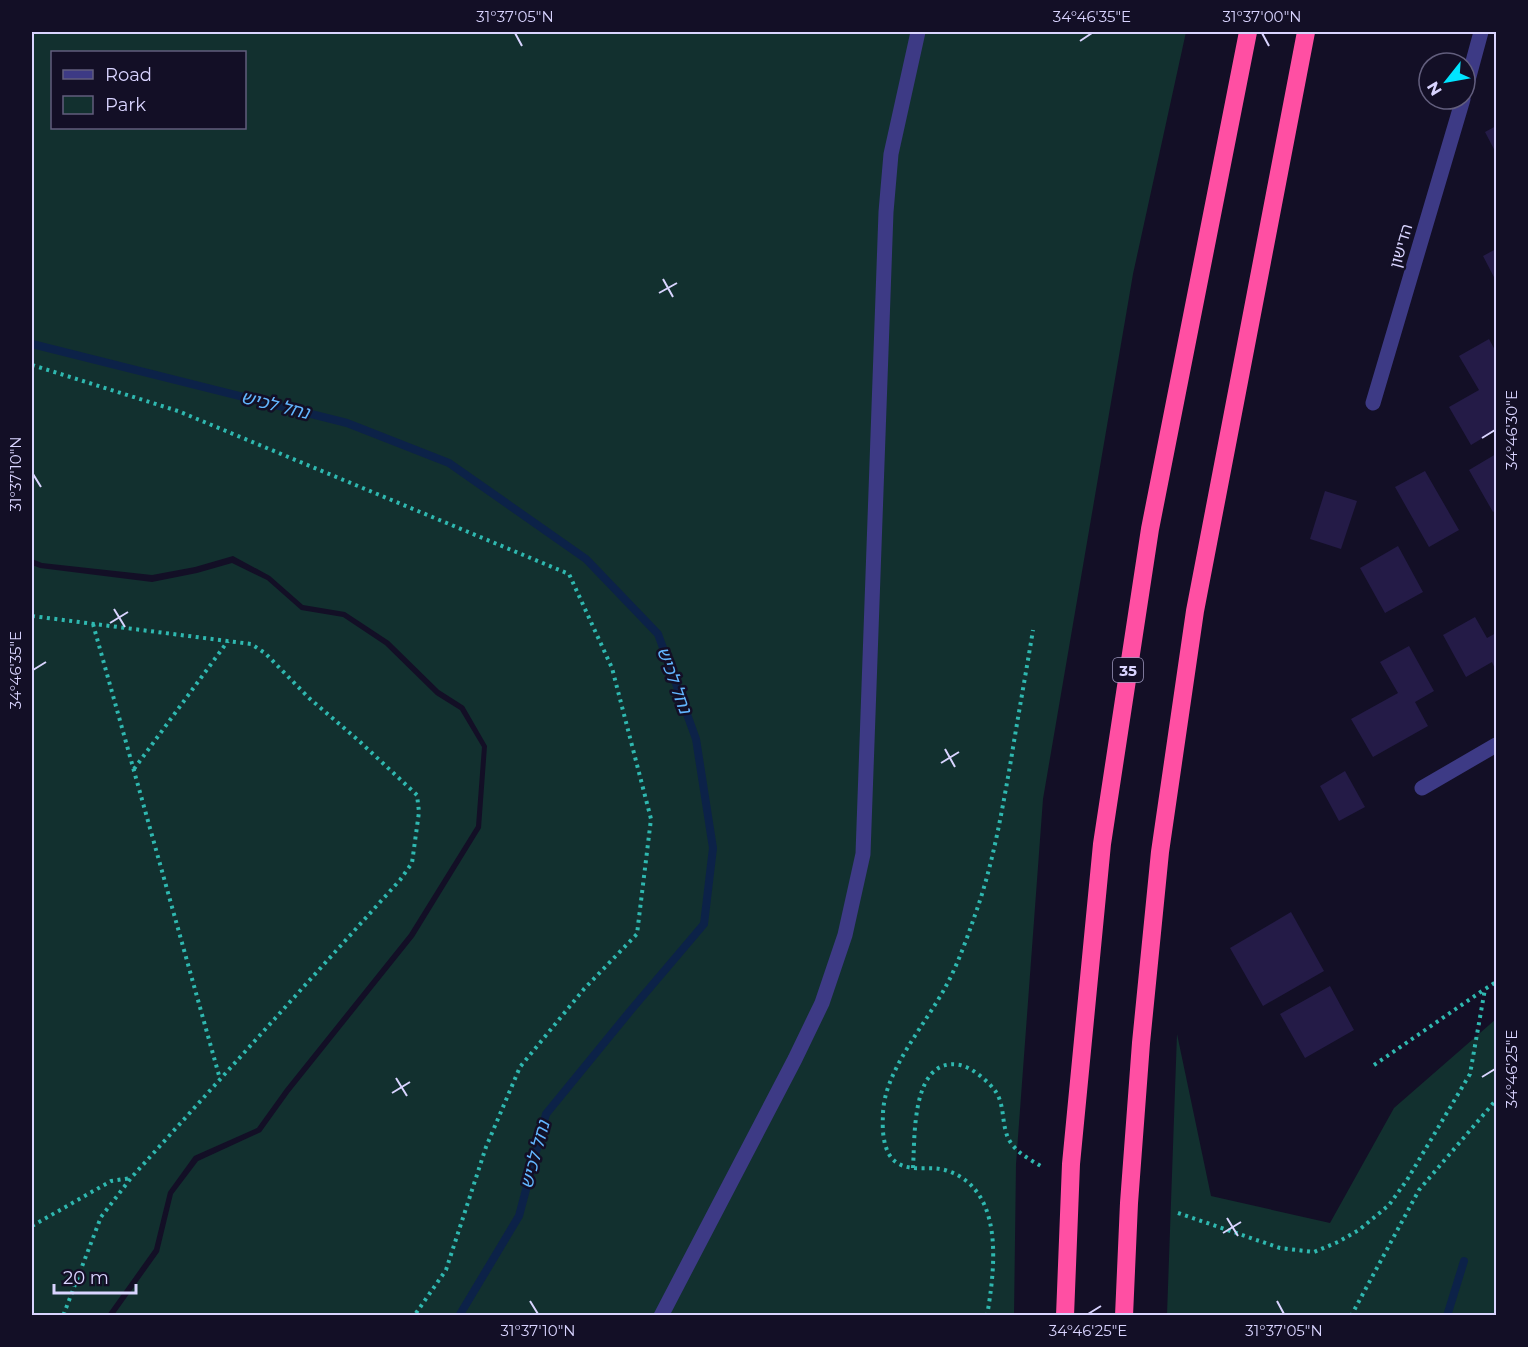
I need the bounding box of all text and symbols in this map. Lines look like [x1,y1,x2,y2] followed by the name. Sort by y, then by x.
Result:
[476,7,554,26] text: 31°37'05"N
[1053,7,1131,26] text: 34°46'35"E
[1223,7,1301,26] text: 31°37'00"N
[51,51,246,129] legend
[1417,51,1477,111] north arrow
[105,64,152,86] text: Road
[1423,78,1446,99] text: N
[105,94,146,116] text: Park
[1386,222,1416,270] street label: הדישון
[239,386,313,424] water label: נחל לכיש
[1502,390,1521,470] text: 34°46'30"E
[6,437,25,511] text: 31°37'10"N
[6,631,25,709] text: 34°46'35"E
[652,644,697,718] water label: נחל לכיש
[1113,658,1143,682] road number: 35
[1502,1030,1521,1108] text: 34°46'25"E
[515,1117,555,1191] water label: נחל לכיש
[54,1257,136,1295] scale bar
[63,1267,109,1289] text: 20 m
[501,1321,575,1340] text: 31°37'10"N
[1049,1321,1127,1340] text: 34°46'25"E
[1245,1321,1323,1340] text: 31°37'05"N

